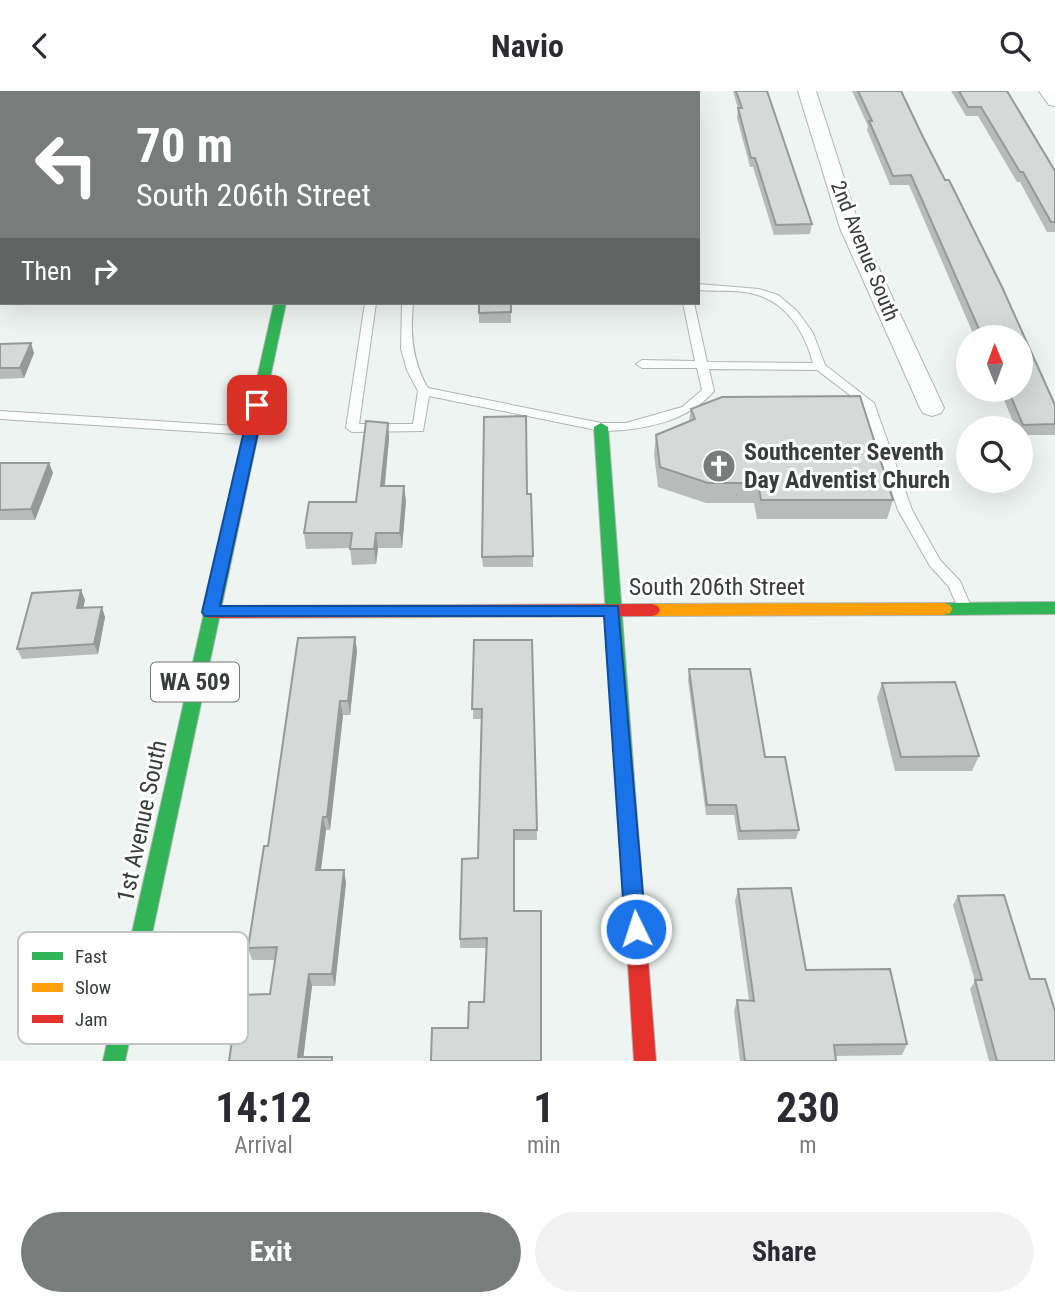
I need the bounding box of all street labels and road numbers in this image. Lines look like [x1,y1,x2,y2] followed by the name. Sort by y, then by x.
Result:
[826,177,904,325] street label: 2nd Avenue South
[629,573,805,601] street label: South 206th Street
[151,663,239,701] road number: WA 509
[111,737,173,905] street label: 1st Avenue South

